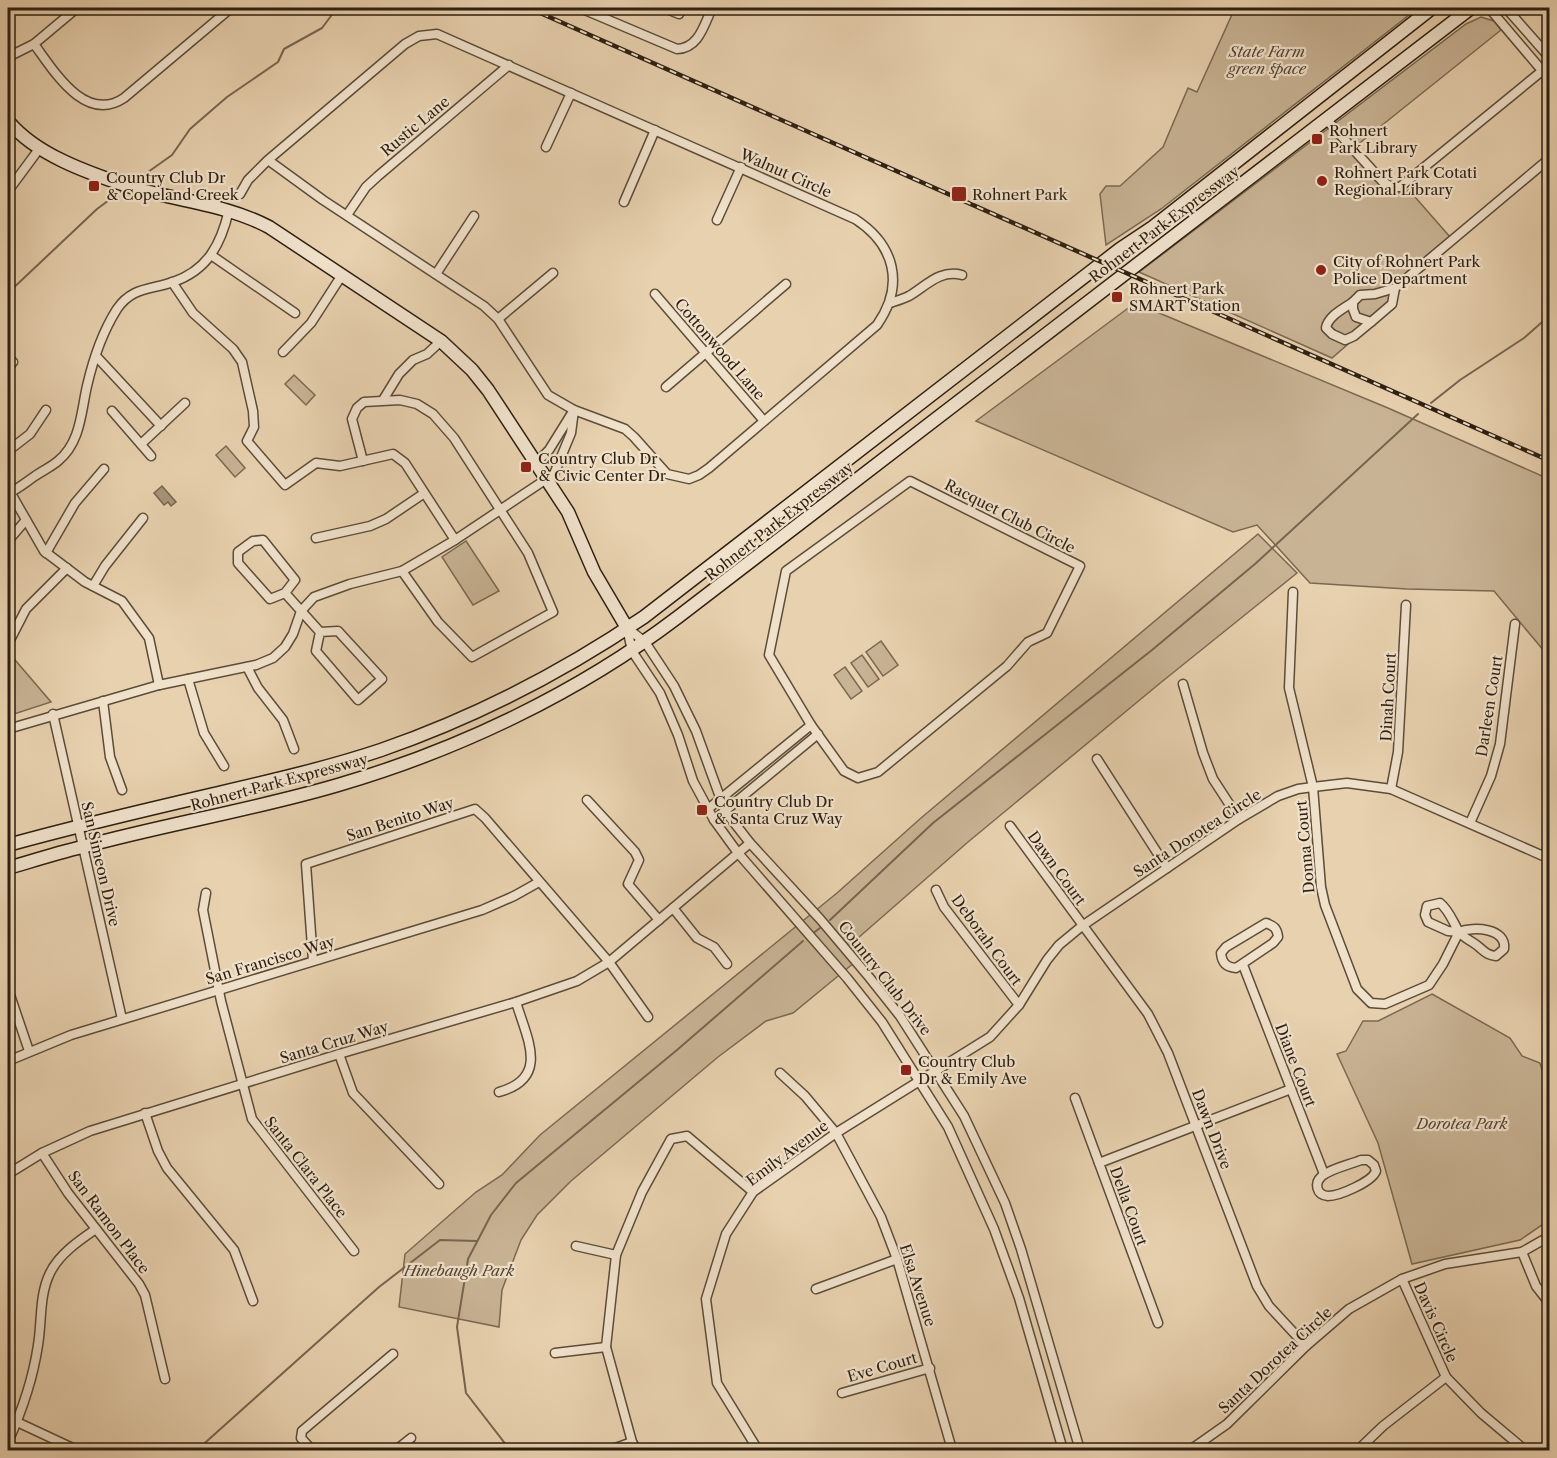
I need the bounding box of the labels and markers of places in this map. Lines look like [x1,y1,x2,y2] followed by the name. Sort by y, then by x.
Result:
[1329,121,1418,157] place label: Rohnert Park Library
[1310,132,1324,146] marker: Rohnert Park Library
[1334,163,1477,199] place label: Rohnert Park Cotati Regional Library
[106,168,240,204] place label: Country Club Dr & Copeland Creek
[1315,174,1329,188] marker: Rohnert Park Cotati Regional Library
[87,179,101,193] marker: Country Club Dr & Copeland Creek
[950,185,968,203] marker: Rohnert Park
[972,185,1069,204] place label: Rohnert Park
[1333,252,1482,288] place label: City of Rohnert Park Police Department
[1314,263,1328,277] marker: City of Rohnert Park Police Department
[1129,279,1241,315] place label: Rohnert Park SMART Station
[1110,290,1124,304] marker: Rohnert Park SMART Station
[538,449,667,485] place label: Country Club Dr & Civic Center Dr
[519,460,533,474] marker: Country Club Dr & Civic Center Dr
[714,792,843,828] place label: Country Club Dr & Santa Cruz Way
[695,803,709,817] marker: Country Club Dr & Santa Cruz Way
[918,1052,1027,1088] place label: Country Club Dr & Emily Ave
[899,1063,913,1077] marker: Country Club Dr & Emily Ave

